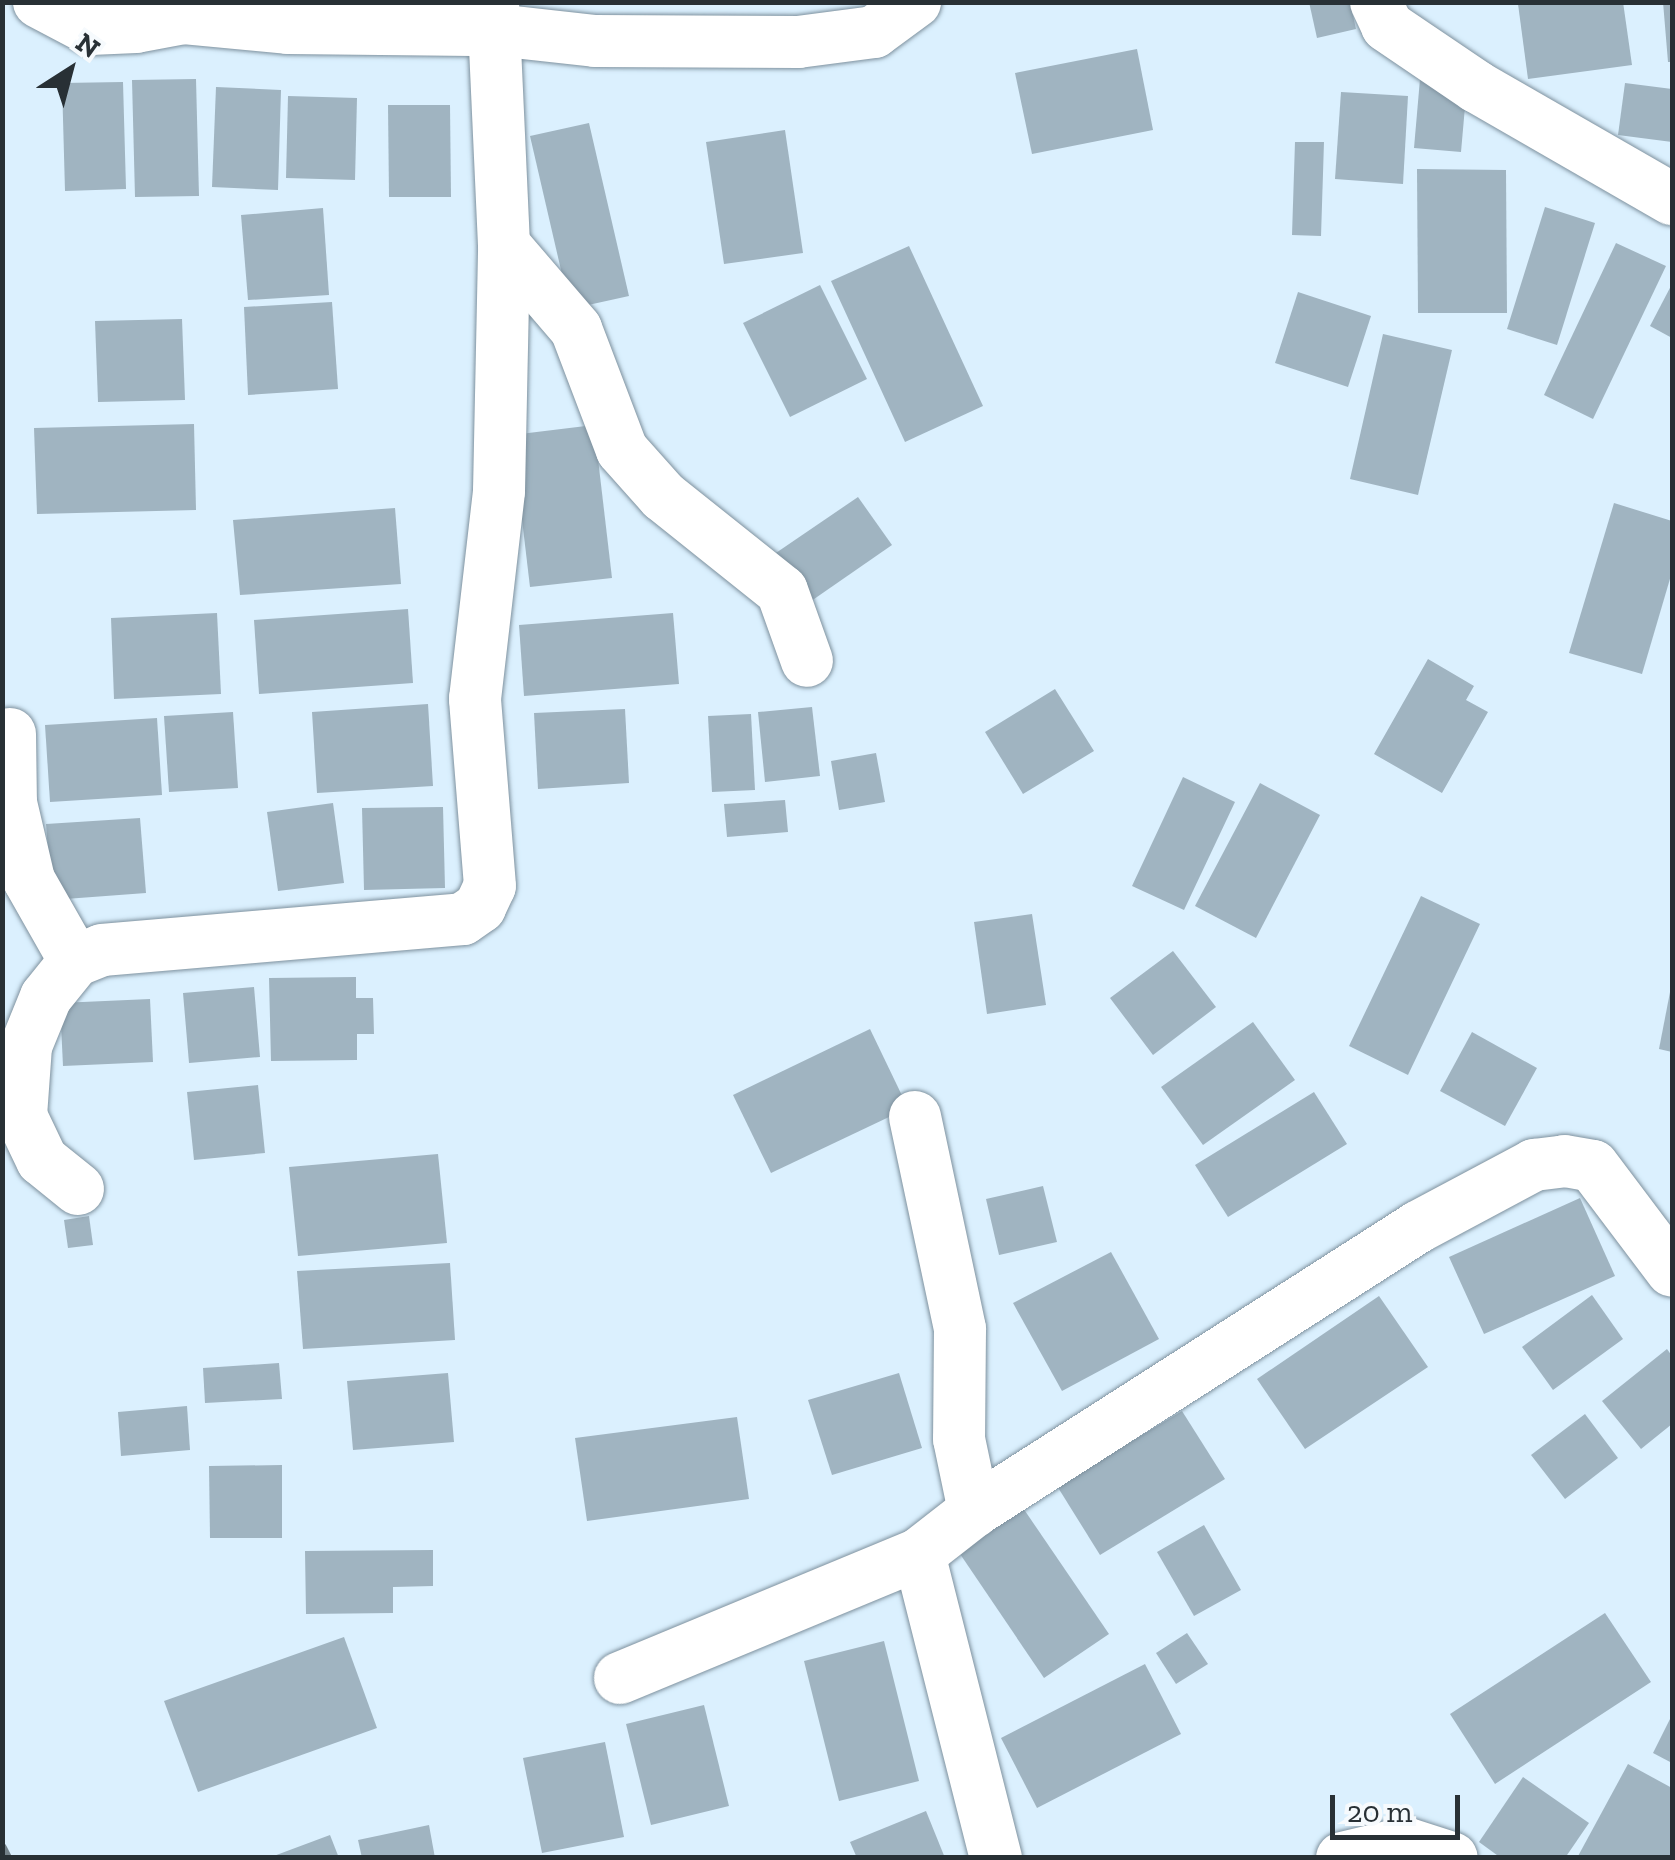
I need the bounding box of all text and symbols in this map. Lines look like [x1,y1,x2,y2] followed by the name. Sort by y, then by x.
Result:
[20,20,120,120] north arrow
[70,26,106,65] text: N
[1335,1775,1465,1837] scale bar
[1347,1794,1412,1830] text: 20 m

